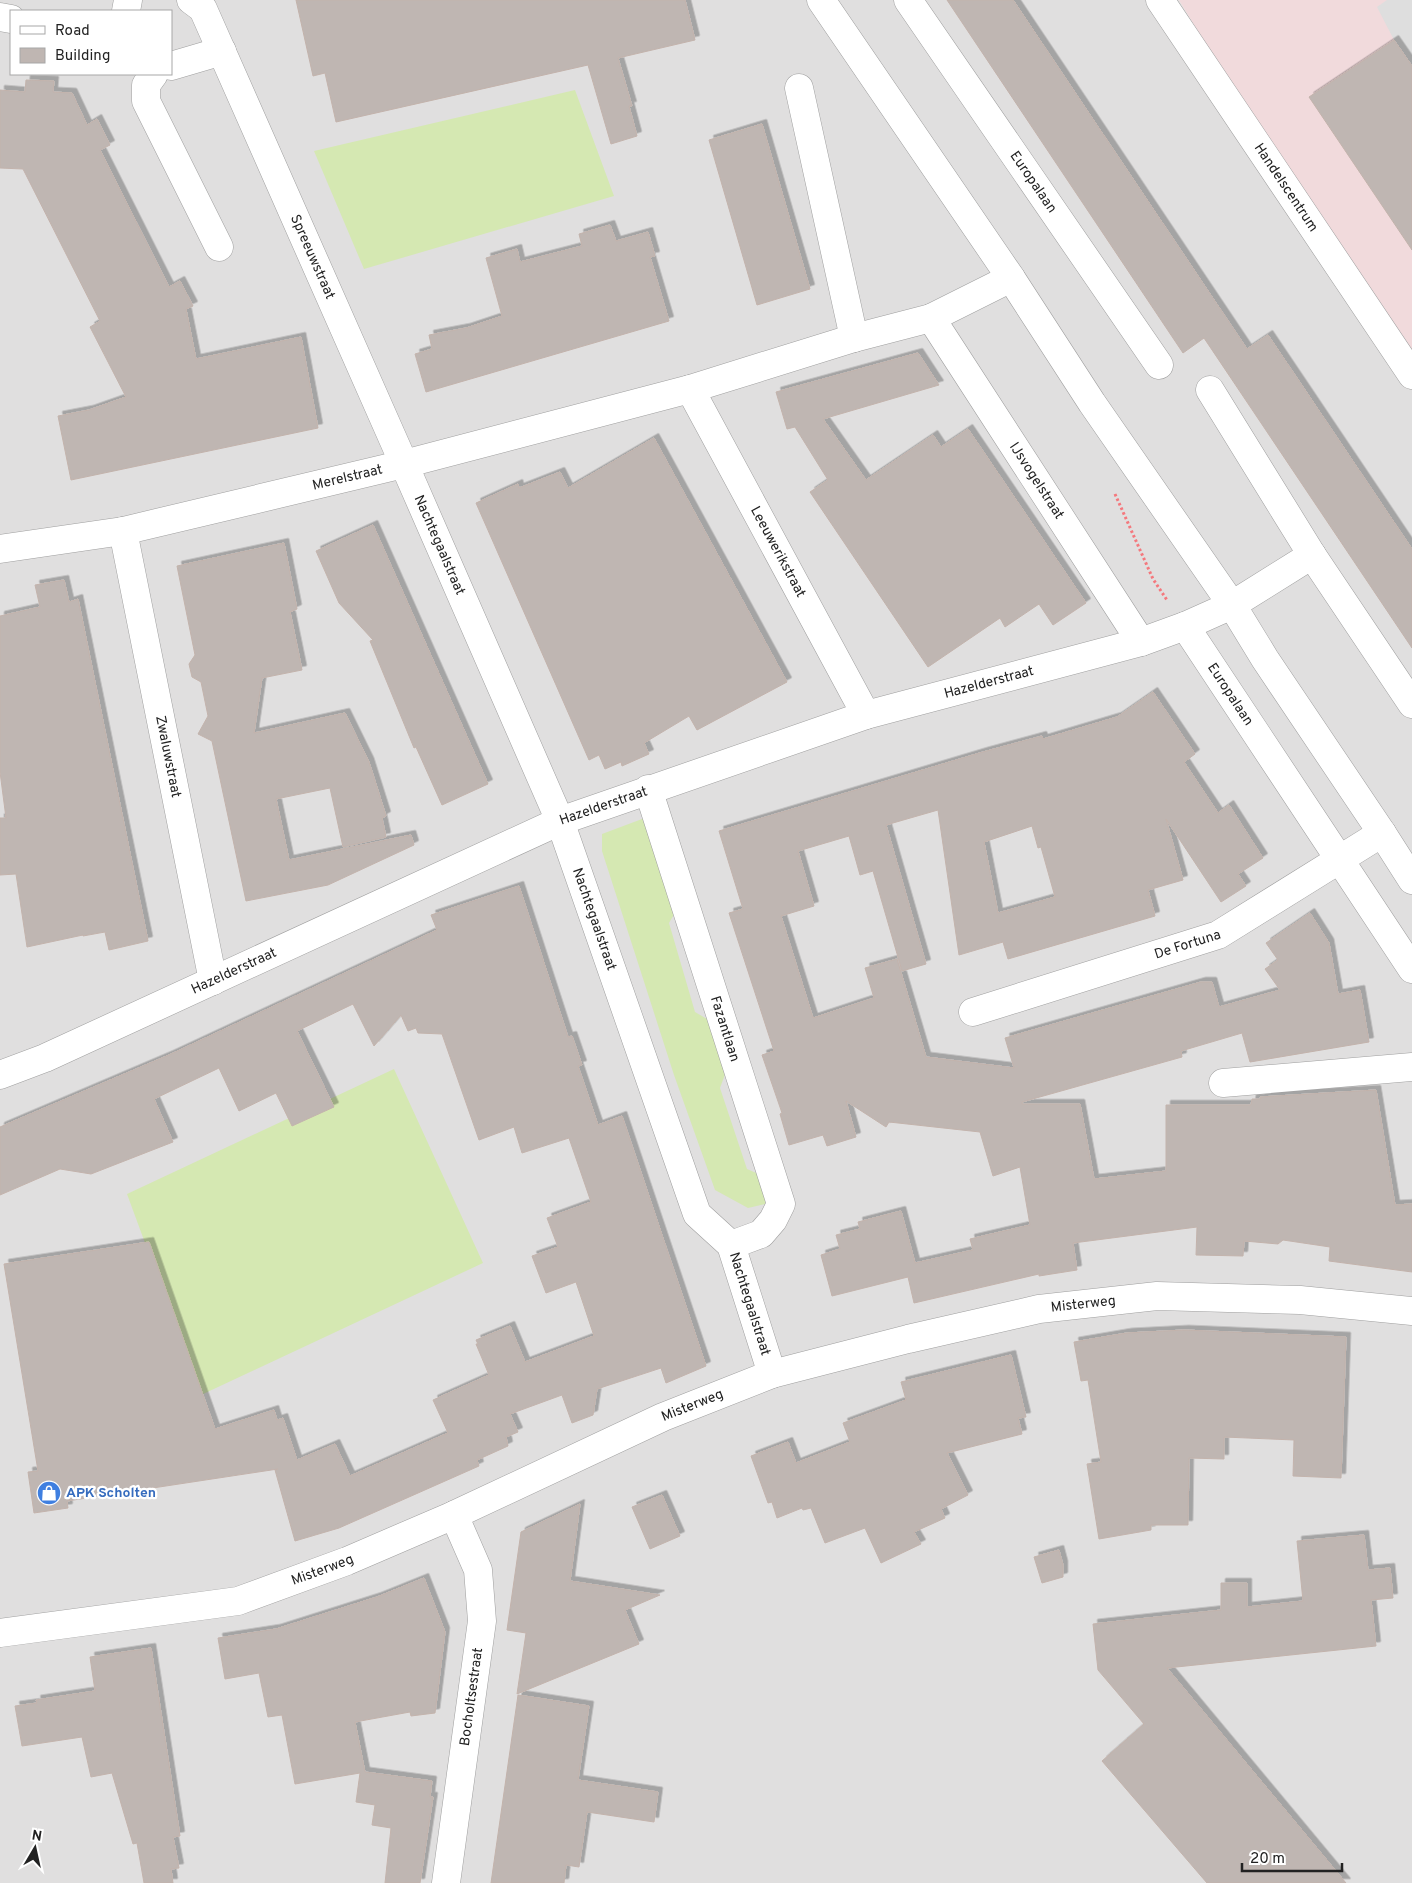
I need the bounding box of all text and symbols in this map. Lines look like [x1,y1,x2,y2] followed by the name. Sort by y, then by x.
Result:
[10,10,172,75] legend
[55,22,90,41] text: Road
[55,47,110,66] text: Building
[1250,140,1322,235] street label: Handelscentrum
[1006,148,1060,216] street label: Europalaan
[286,212,339,302] street label: Spreeuwstraat
[1005,439,1068,522] street label: IJsvogelstraat
[311,461,384,494] street label: Merelstraat
[410,493,469,598] street label: Nachtegaalstraat
[746,503,809,600] street label: Leeuwerikstraat
[1204,660,1257,729] street label: Europalaan
[942,662,1036,702] street label: Hazelderstraat
[152,714,185,799] street label: Zwaluwstraat
[557,783,650,829] street label: Hazelderstraat
[569,866,620,973] street label: Nachtegaalstraat
[1152,926,1223,963] street label: De Fortuna
[189,944,279,998] street label: Hazelderstraat
[706,994,743,1064] street label: Fazantlaan
[725,1250,774,1358] street label: Nachtegaalstraat
[1050,1292,1116,1316] street label: Misterweg
[659,1386,726,1425] street label: Misterweg
[36,1480,62,1506] shop icon: APK Scholten
[66,1485,156,1502] place label: APK Scholten
[289,1551,356,1589] street label: Misterweg
[456,1646,487,1747] street label: Bocholtsestraat
[10,1823,60,1873] north arrow
[30,1827,43,1846] text: N
[1242,1840,1342,1872] scale bar
[1250,1850,1285,1869] text: 20 m

